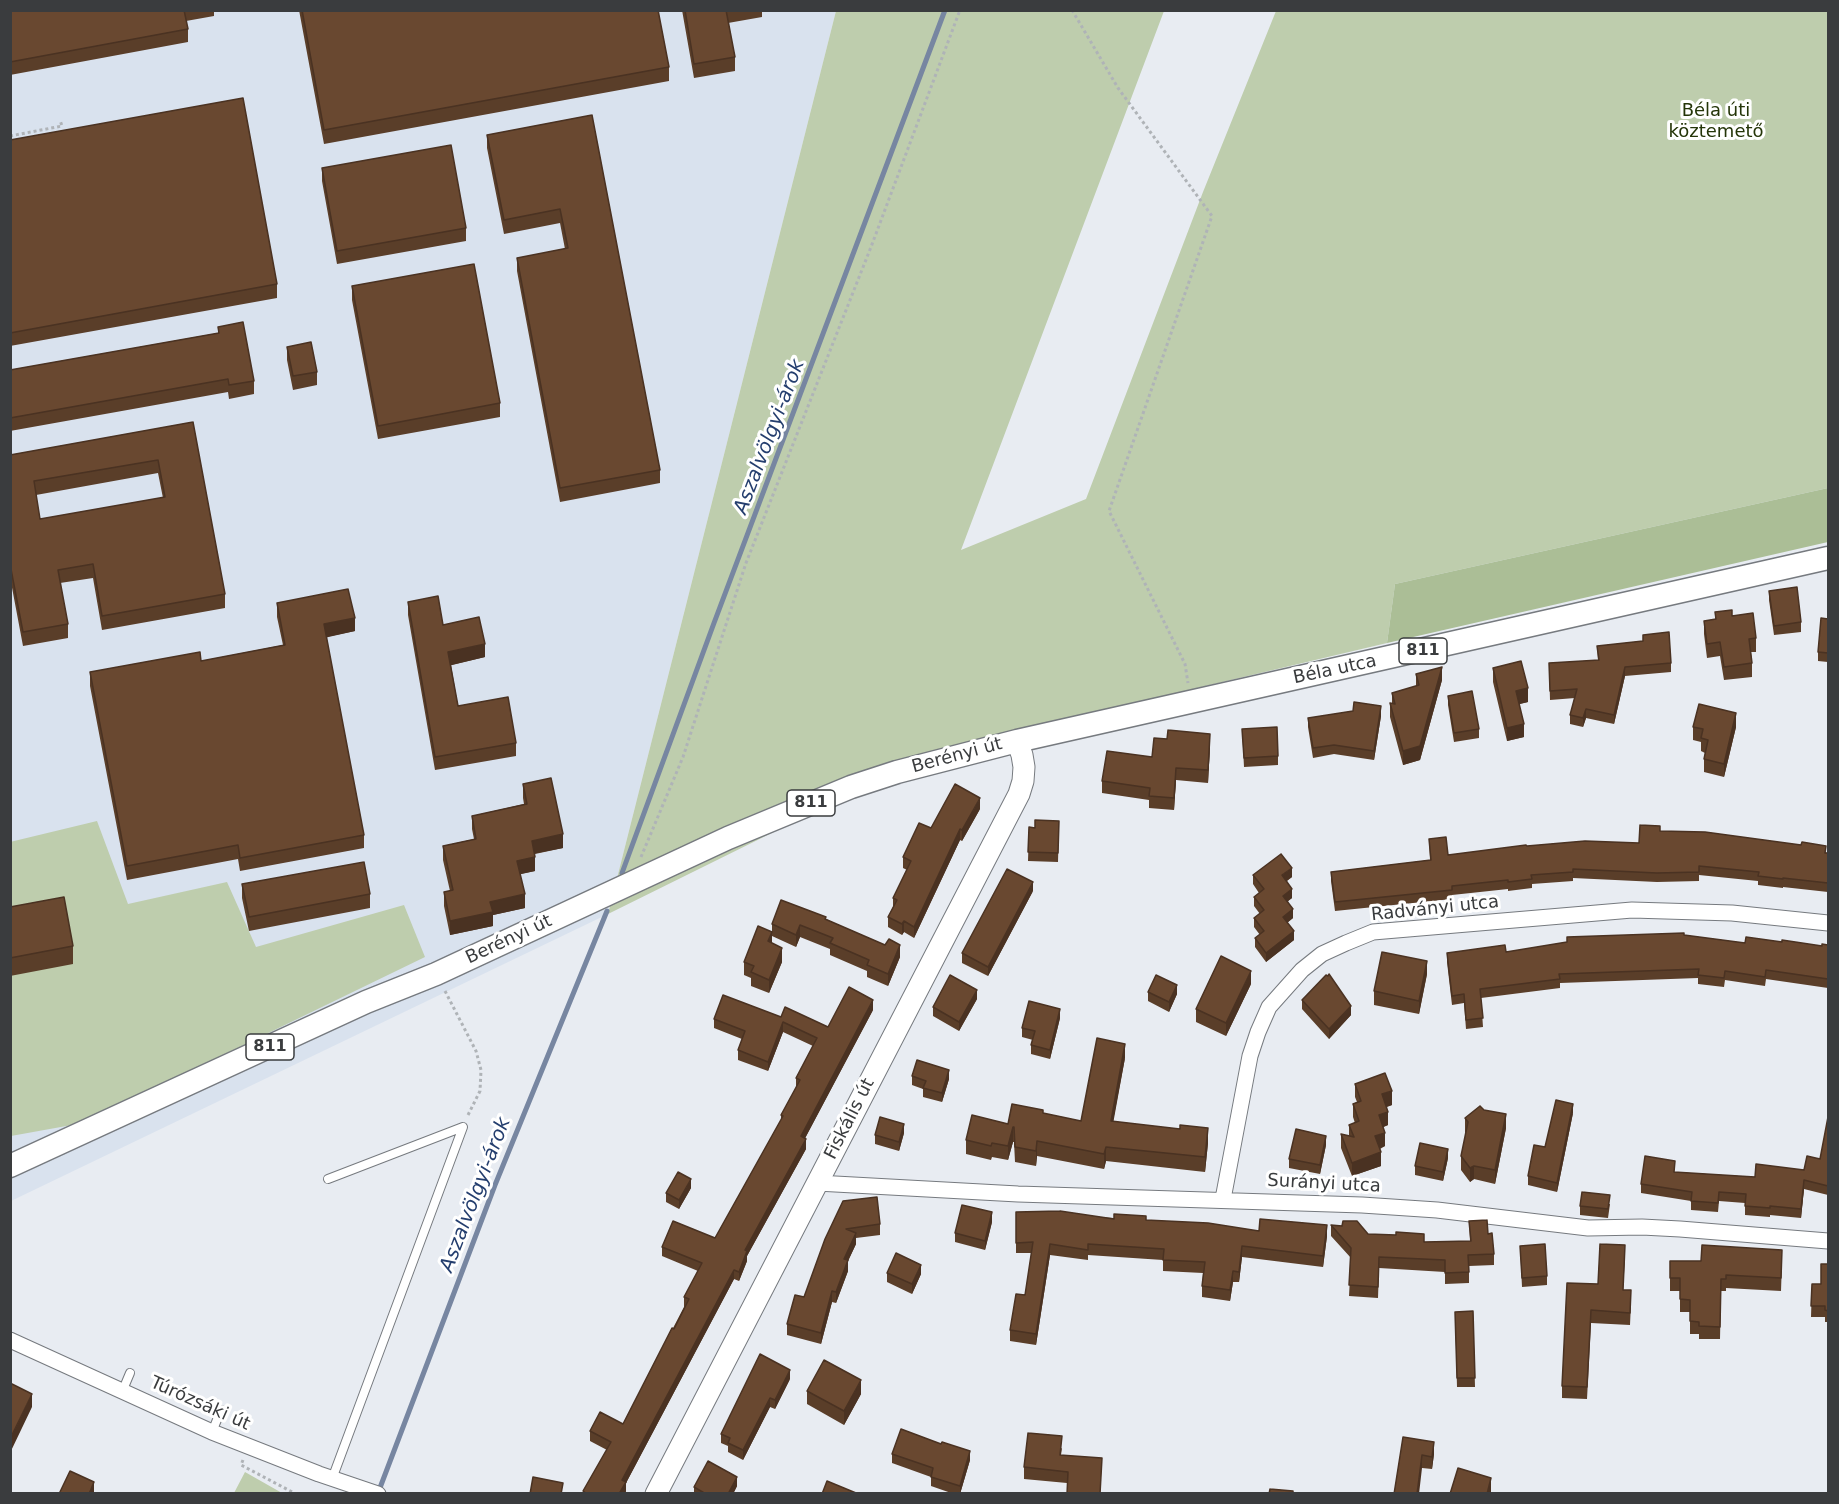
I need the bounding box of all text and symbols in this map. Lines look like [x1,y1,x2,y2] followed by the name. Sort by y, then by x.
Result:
[1668,100,1764,142] park label: Béla úti köztemető
[729,356,811,518] water label: Aszalvölgyi-árok
[1399,638,1447,664] road number: 811
[1291,651,1379,689] street label: Béla utca
[909,734,1005,778] street label: Berényi út
[787,790,835,816] road number: 811
[1370,892,1500,926] street label: Radványi utca
[462,911,556,969] street label: Berényi út
[246,1034,294,1060] road number: 811
[820,1075,880,1163] street label: Fiskális út
[435,1114,517,1276] water label: Aszalvölgyi-árok
[1267,1170,1381,1198] street label: Surányi utca
[147,1372,253,1436] street label: Túrózsáki út

